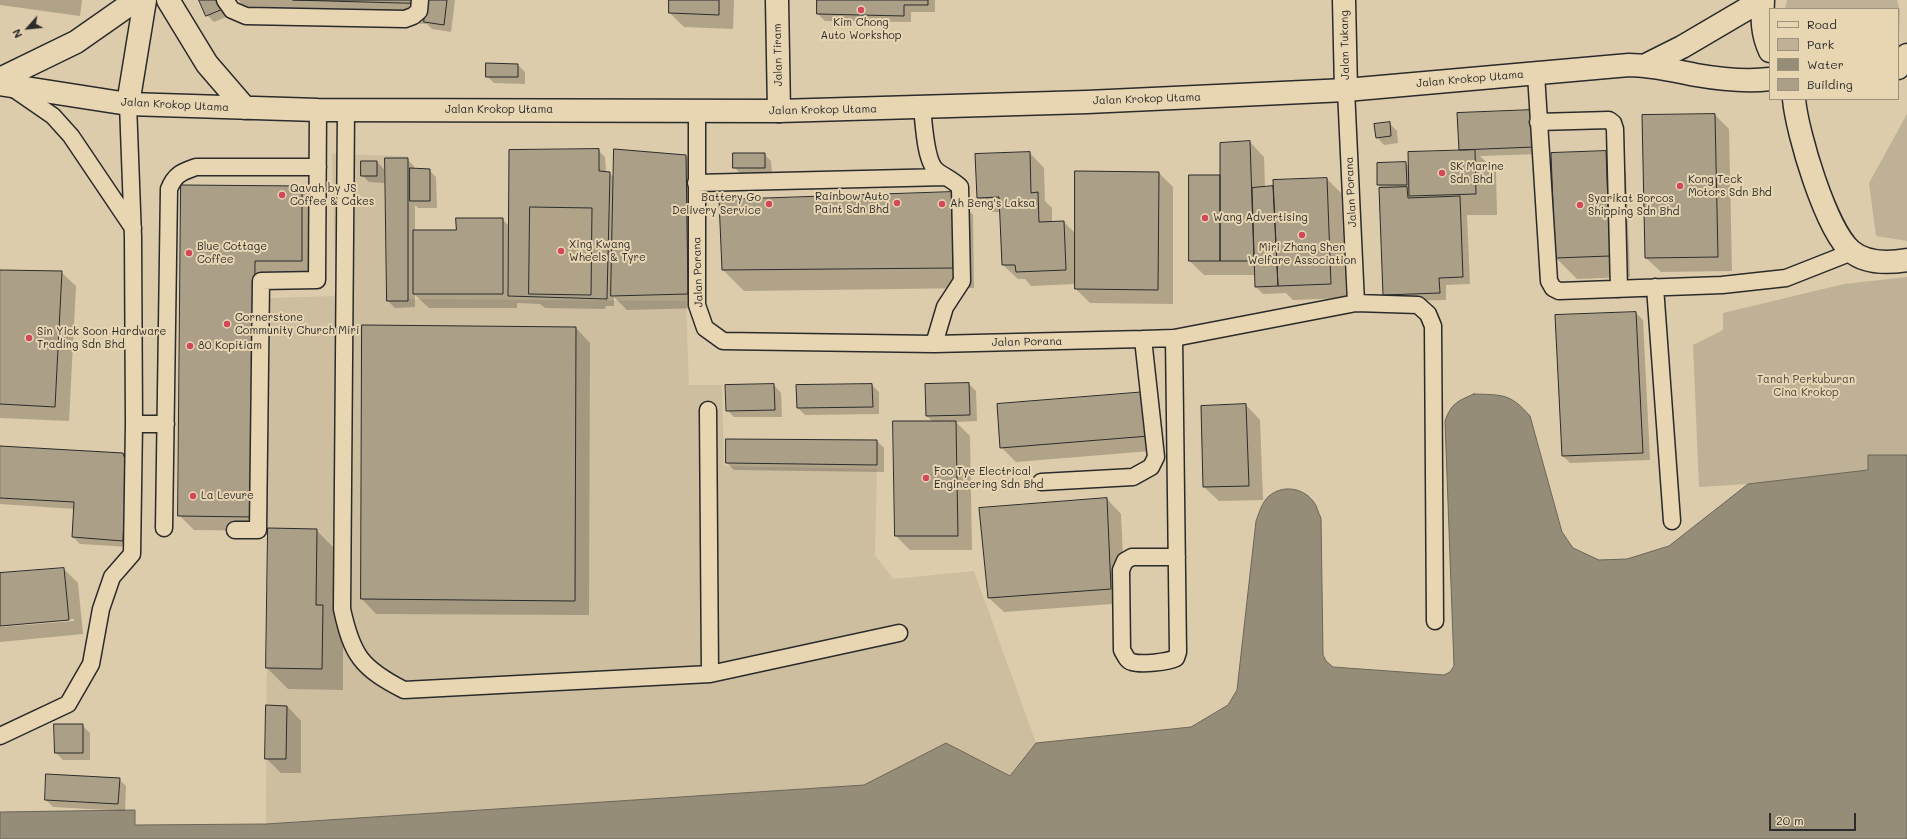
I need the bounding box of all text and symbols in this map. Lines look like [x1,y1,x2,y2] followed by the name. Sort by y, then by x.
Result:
[856,5,866,15] marker: Kim Chong Auto Workshop
[8,8,48,48] north arrow
[1769,8,1899,100] legend
[1338,10,1352,80] street label: Jalan Tukang
[821,16,901,42] place label: Kim Chong Auto Workshop
[1807,16,1837,32] text: Road
[771,24,785,86] street label: Jalan Tiram
[8,27,25,41] text: N
[1807,36,1834,52] text: Park
[1807,56,1844,72] text: Water
[1416,68,1524,90] street label: Jalan Krokop Utama
[1807,76,1853,92] text: Building
[1093,91,1201,107] street label: Jalan Krokop Utama
[121,96,229,114] street label: Jalan Krokop Utama
[769,102,877,118] street label: Jalan Krokop Utama
[445,103,553,117] street label: Jalan Krokop Utama
[1343,156,1359,228] street label: Jalan Porana
[1450,160,1504,186] place label: SK Marine Sdn Bhd
[1437,168,1447,178] marker: SK Marine Sdn Bhd
[1688,173,1772,199] place label: Kong Teck Motors Sdn Bhd
[1675,181,1685,191] marker: Kong Teck Motors Sdn Bhd
[290,182,374,208] place label: Qavah by JS Coffee & Cakes
[277,190,287,200] marker: Qavah by JS Coffee & Cakes
[815,190,889,216] place label: Rainbow Auto Paint Sdn Bhd
[672,191,761,217] place label: Battery Go Delivery Service
[1588,192,1679,218] place label: Syarikat Borcos Shipping Sdn Bhd
[950,197,1035,211] place label: Ah Beng's Laksa
[892,198,902,208] marker: Rainbow Auto Paint Sdn Bhd
[764,199,774,209] marker: Battery Go Delivery Service
[937,199,947,209] marker: Ah Beng's Laksa
[1575,200,1585,210] marker: Syarikat Borcos Shipping Sdn Bhd
[1213,211,1308,225] place label: Wang Advertising
[1200,213,1210,223] marker: Wang Advertising
[1297,230,1307,240] marker: Miri Zhang Shen Welfare Association
[690,236,706,308] street label: Jalan Porana
[569,238,646,264] place label: Xing Kwang Wheels & Tyre
[197,240,267,266] place label: Blue Cottage Coffee
[1248,241,1356,267] place label: Miri Zhang Shen Welfare Association
[556,246,566,256] marker: Xing Kwang Wheels & Tyre
[184,248,194,258] marker: Blue Cottage Coffee
[235,311,359,337] place label: Cornerstone Community Church Miri
[222,319,232,329] marker: Cornerstone Community Church Miri
[37,325,166,351] place label: Sin Yick Soon Hardware Trading Sdn Bhd
[24,333,34,343] marker: Sin Yick Soon Hardware Trading Sdn Bhd
[992,335,1062,349] street label: Jalan Porana
[198,339,262,353] place label: 80 Kopitiam
[185,341,195,351] marker: 80 Kopitiam
[1757,373,1855,399] park label: Tanah Perkuburan Cina Krokop
[934,465,1044,491] place label: Foo Tye Electrical Engineering Sdn Bhd
[921,473,931,483] marker: Foo Tye Electrical Engineering Sdn Bhd
[201,489,254,503] place label: La Levure
[188,491,198,501] marker: La Levure
[1771,805,1858,831] scale bar
[1776,812,1804,828] text: 20 m

